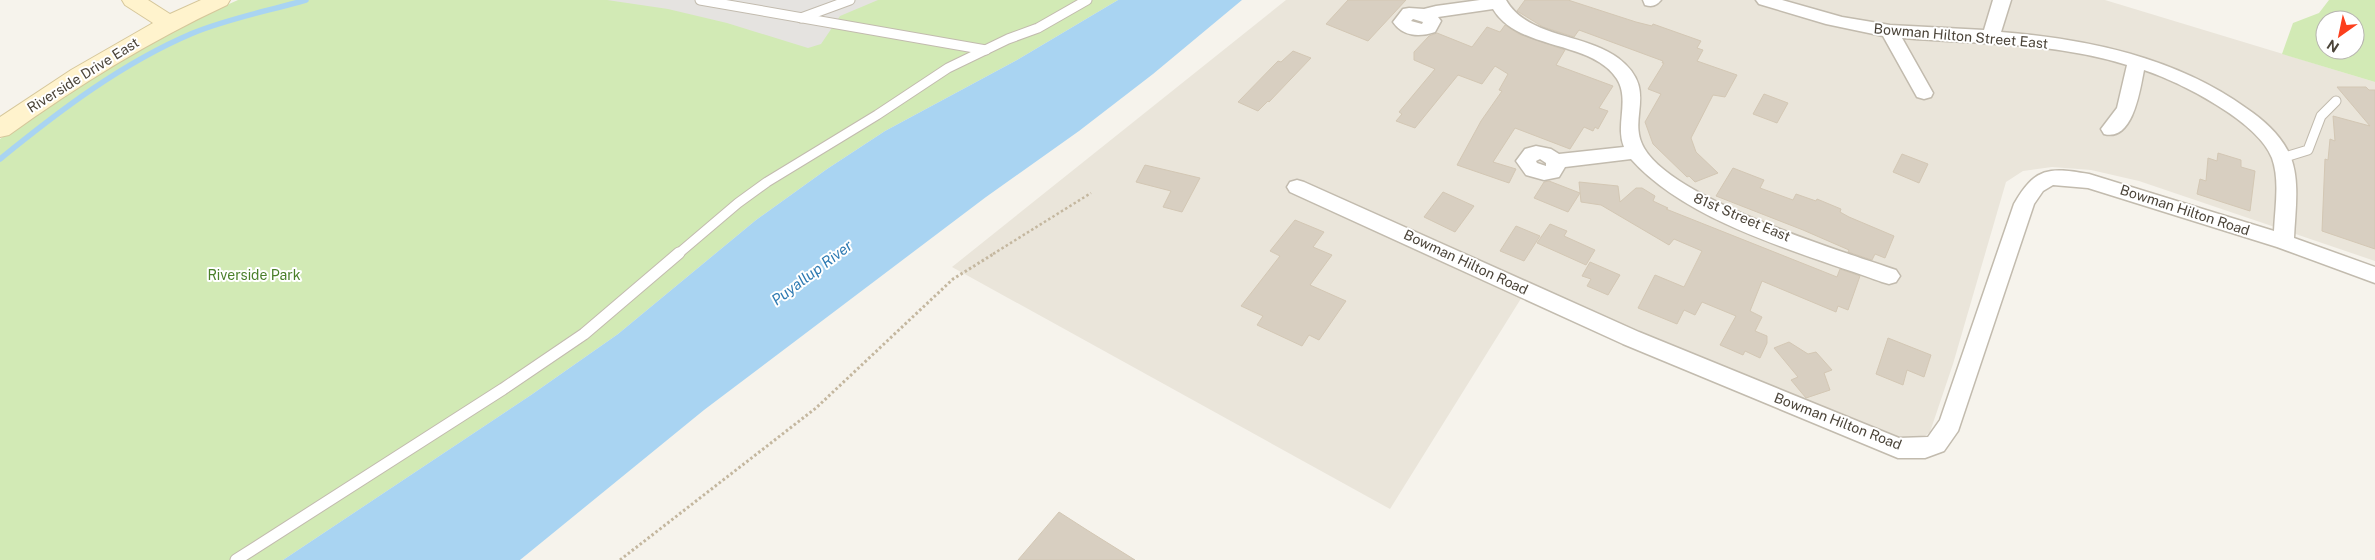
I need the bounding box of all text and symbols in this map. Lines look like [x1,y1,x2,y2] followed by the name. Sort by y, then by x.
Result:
[2315,10,2365,60] north arrow
[1873,20,2049,52] street label: Bowman Hilton Street East
[24,34,142,116] street label: Riverside Drive East
[2324,36,2342,56] text: N
[2118,181,2252,239] street label: Bowman Hilton Road
[1691,189,1793,245] street label: 81st Street East
[1401,226,1531,298] street label: Bowman Hilton Road
[768,237,856,308] water label: Puyallup River
[207,267,301,283] park label: Riverside Park
[1772,389,1904,453] street label: Bowman Hilton Road

